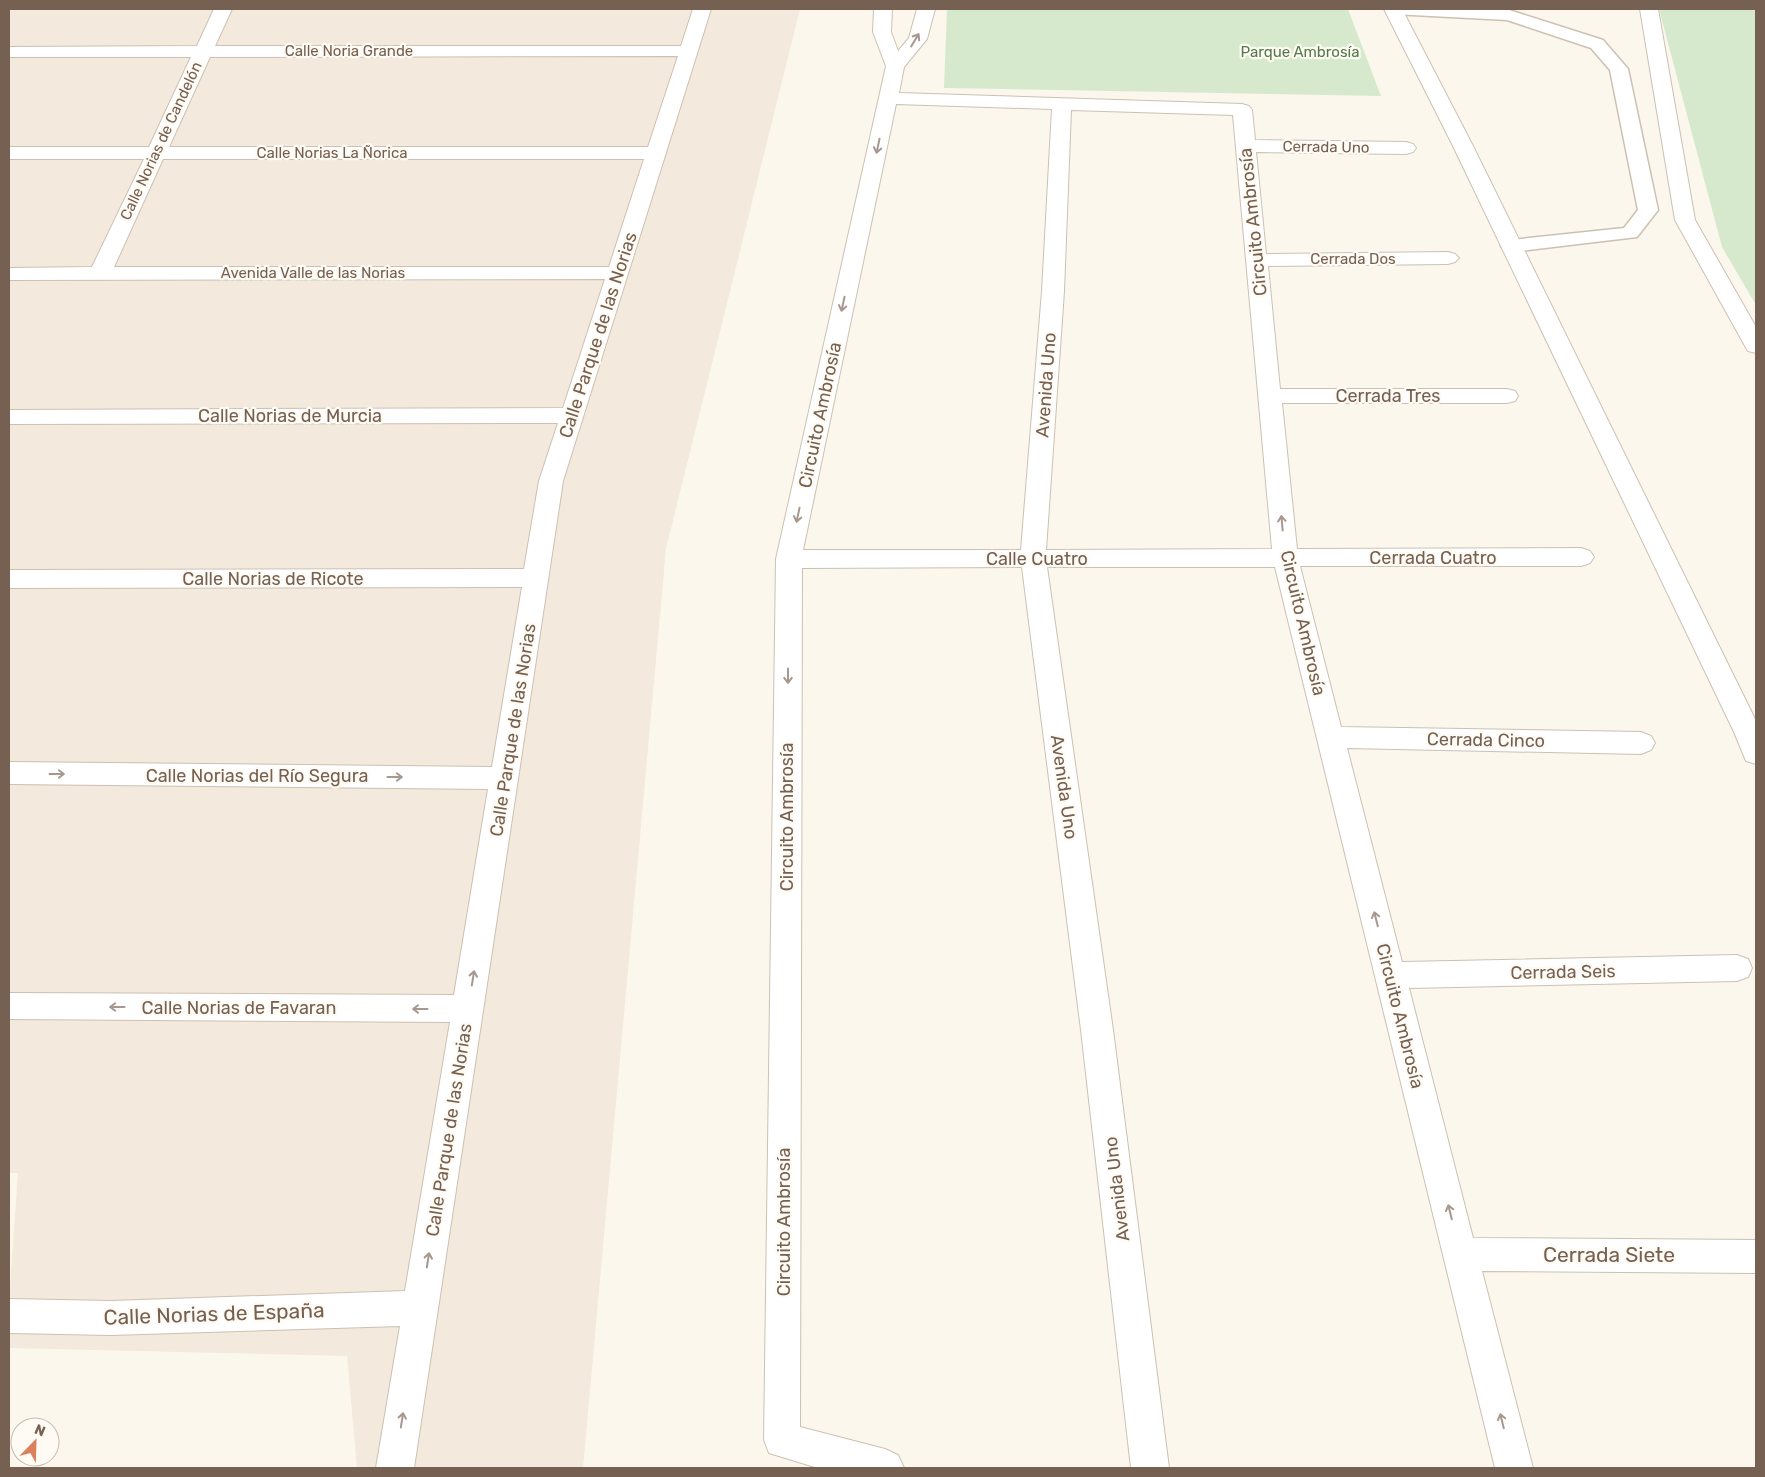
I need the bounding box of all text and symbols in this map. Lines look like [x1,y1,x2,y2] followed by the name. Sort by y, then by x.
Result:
[911,33,921,47] one-way arrow
[285,42,413,60] street label: Calle Noria Grande
[1241,43,1360,61] park label: Parque Ambrosía
[116,59,206,223] street label: Calle Norias de Candelón
[873,137,882,153] one-way arrow
[1282,137,1370,157] street label: Cerrada Uno
[257,144,407,162] street label: Calle Norias La Ñorica
[1234,147,1272,297] street label: Circuito Ambrosía
[554,229,642,441] street label: Calle Parque de las Norias
[1310,250,1396,268] street label: Cerrada Dos
[221,264,406,282] street label: Avenida Valle de las Norias
[838,296,848,312] one-way arrow
[1031,332,1061,438] street label: Avenida Uno
[794,340,846,490] street label: Circuito Ambrosía
[1335,385,1441,407] street label: Cerrada Tres
[198,405,382,427] street label: Calle Norias de Murcia
[793,506,802,522] one-way arrow
[1277,515,1287,531] one-way arrow
[1369,547,1497,569] street label: Cerrada Cuatro
[986,548,1088,570] street label: Calle Cuatro
[1276,548,1330,698] street label: Circuito Ambrosía
[182,568,364,590] street label: Calle Norias de Ricote
[485,622,541,838] street label: Calle Parque de las Norias
[783,668,793,684] one-way arrow
[1427,728,1545,752] street label: Cerrada Cinco
[1046,733,1082,841] street label: Avenida Uno
[776,743,798,891] street label: Circuito Ambrosía
[146,765,368,787] street label: Calle Norias del Río Segura
[49,769,65,779] one-way arrow
[386,772,403,782] one-way arrow
[1371,912,1380,928] one-way arrow
[1371,941,1429,1091] street label: Circuito Ambrosía
[1510,960,1616,984] street label: Cerrada Seis
[469,971,479,987] one-way arrow
[142,997,336,1019] street label: Calle Norias de Favaran
[109,1002,126,1012] one-way arrow
[412,1004,428,1014] one-way arrow
[421,1022,477,1238] street label: Calle Parque de las Norias
[1100,1135,1134,1243] street label: Avenida Uno
[773,1148,795,1296] street label: Circuito Ambrosía
[1445,1205,1455,1221] one-way arrow
[1543,1242,1675,1267] street label: Cerrada Siete
[423,1252,433,1268] one-way arrow
[103,1297,325,1330] street label: Calle Norias de España
[398,1412,408,1428] one-way arrow
[1497,1413,1507,1429] one-way arrow
[10,1417,60,1467] north arrow
[32,1421,48,1440] text: N

